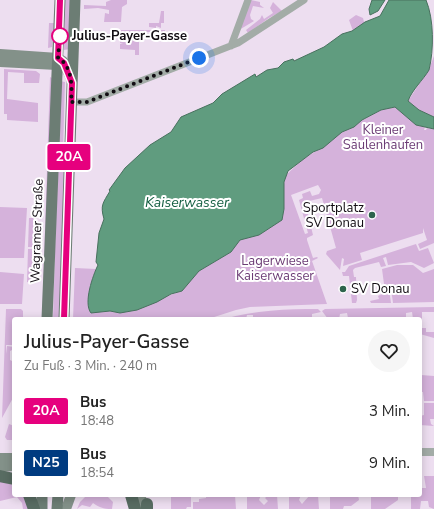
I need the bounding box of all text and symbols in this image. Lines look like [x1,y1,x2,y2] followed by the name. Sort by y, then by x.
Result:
[51,27,69,45] marker: Julius-Payer-Gasse
[71,27,187,45] place label: Julius-Payer-Gasse
[189,48,209,68] your location
[343,121,423,154] park label: Kleiner Säulenhaufen
[46,144,92,170] line badge: 20A
[55,147,83,166] text: 20A
[26,178,48,284] street label: Wagramer Straße
[145,193,230,212] water label: Kaiserwasser
[303,199,364,232] place label: Sportplatz SV Donau
[367,210,377,220] marker: Sportplatz SV Donau
[236,252,314,285] park label: Lagerwiese Kaiserwasser
[351,280,410,298] place label: SV Donau
[338,284,348,294] marker: SV Donau
[24,329,189,355] text: Julius-Payer-Gasse
[368,330,410,372] button: heart
[24,357,157,375] text: Zu Fuß · 3 Min. · 240 m
[80,392,106,412] text: Bus
[32,401,60,420] text: 20A
[369,401,410,421] text: 3 Min.
[80,412,114,430] text: 18:48
[80,444,106,464] text: Bus
[32,453,60,472] text: N25
[369,453,410,473] text: 9 Min.
[80,464,114,482] text: 18:54

